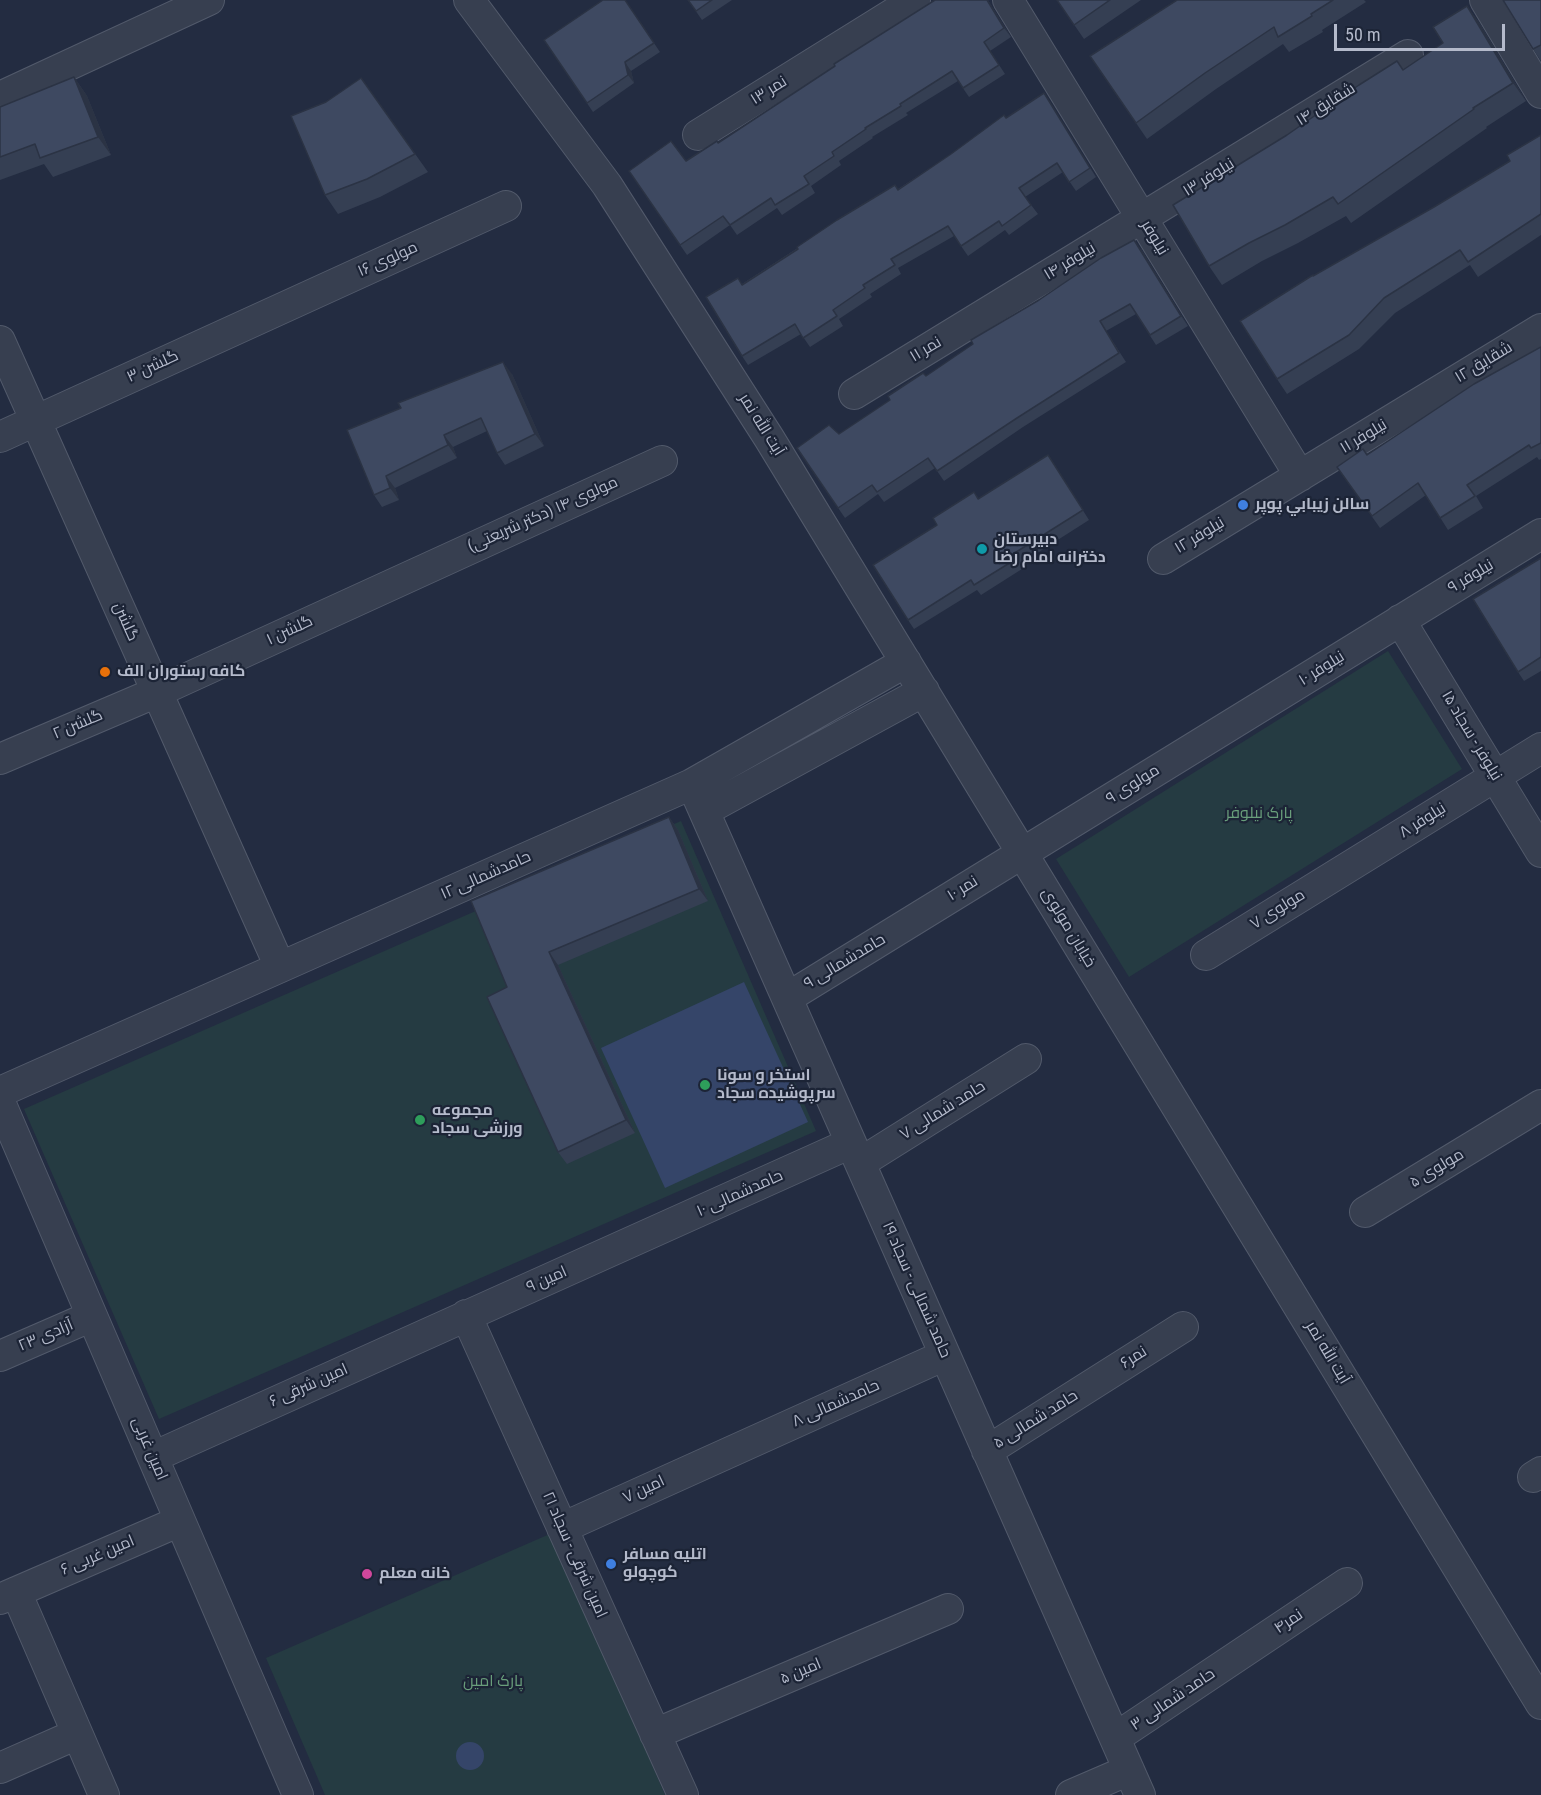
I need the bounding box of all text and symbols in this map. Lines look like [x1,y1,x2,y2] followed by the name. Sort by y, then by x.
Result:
[1337,12,1508,50] scale bar
[1345,24,1380,45] text: 50 m
[747,72,791,110] street label: نمر ۱۳
[1293,79,1359,131] street label: شقایق ۱۴
[1180,155,1238,201] street label: نیلوفر ۱۳
[1136,217,1172,259] street label: نیلوفر
[355,238,421,282] street label: مولوی ۱۶
[1041,239,1099,285] street label: نیلوفر ۱۴
[907,333,945,367] street label: نمر ۱۱
[1452,338,1516,388] street label: شقایق ۱۲
[124,347,182,387] street label: گلشن ۳
[734,390,788,460] street label: آیت الله نمر
[1337,416,1391,458] street label: نیلوفر ۱۱
[465,473,621,557] street label: مولوی ۱۴ (دکتر شریعتی)
[1255,495,1369,515] place label: سالن زيبابي پوپر
[1236,498,1250,512] marker: سالن زيبابي پوپر
[1172,514,1228,558] street label: نیلوفر ۱۲
[994,530,1106,568] place label: دبیرستان دخترانه امام رضا
[975,542,989,556] marker: دبیرستان دخترانه امام رضا
[1445,556,1497,598] street label: نیلوفر ۹
[108,600,142,644] street label: گلشن
[264,612,316,650] street label: گلشن ۱
[1296,648,1348,690] street label: نیلوفر ۱۰
[117,662,245,682] place label: کافه رستوران الف
[98,665,112,679] marker: کافه رستوران الف
[1437,687,1505,785] street label: نیلوفر - سجاد ۱۵
[50,706,106,744] street label: گلشن ۲
[1103,761,1163,809] street label: مولوی ۹
[1396,799,1450,843] street label: نیلوفر ۸
[1225,804,1293,824] park label: پارک نیلوفر
[438,848,534,904] street label: حامدشمالی ۱۲
[944,872,982,906] street label: نمر ۱۰
[1037,885,1099,971] street label: خیابان مولوی
[1247,886,1309,934] street label: مولوی ۷
[801,930,889,994] street label: حامدشمالی ۹
[717,1066,836,1104] place label: استخر و سونا سرپوشیده سجاد
[897,1077,989,1145] street label: حامد شمالی ۷
[698,1078,712,1092] marker: استخر و سونا سرپوشیده سجاد
[432,1101,523,1139] place label: مجموعه ورزشی سجاد
[413,1113,427,1127] marker: مجموعه ورزشی سجاد
[1406,1145,1468,1193] street label: مولوی ۵
[694,1166,786,1222] street label: حامدشمالی ۱۰
[877,1219,955,1361] street label: حامد شمالی - سجاد ۱۹
[524,1263,570,1297] street label: امین ۹
[16,1316,76,1356] street label: آزادی ۲۳
[1301,1318,1353,1388] street label: آیت الله نمر
[1117,1343,1151,1373] street label: نمر۶
[267,1360,351,1412] street label: امین شرقی ۶
[789,1376,883,1432] street label: حامدشمالی ۸
[990,1386,1082,1454] street label: حامد شمالی ۵
[127,1414,171,1484] street label: امین غربی
[620,1472,668,1508] street label: امین ۷
[538,1489,610,1621] street label: امین شرقی - سجاد ۲۱
[58,1532,138,1580] street label: امین غربی ۶
[623,1545,707,1583] place label: اتليه مسافر كوچولو
[604,1557,618,1571] marker: اتليه مسافر كوچولو
[379,1564,450,1584] place label: خانه معلم
[360,1567,374,1581] marker: خانه معلم
[1271,1606,1307,1638] street label: نمر۴
[778,1655,824,1689] street label: امین ۵
[1127,1665,1219,1735] street label: حامد شمالی ۳
[463,1672,523,1692] park label: پارک امین

